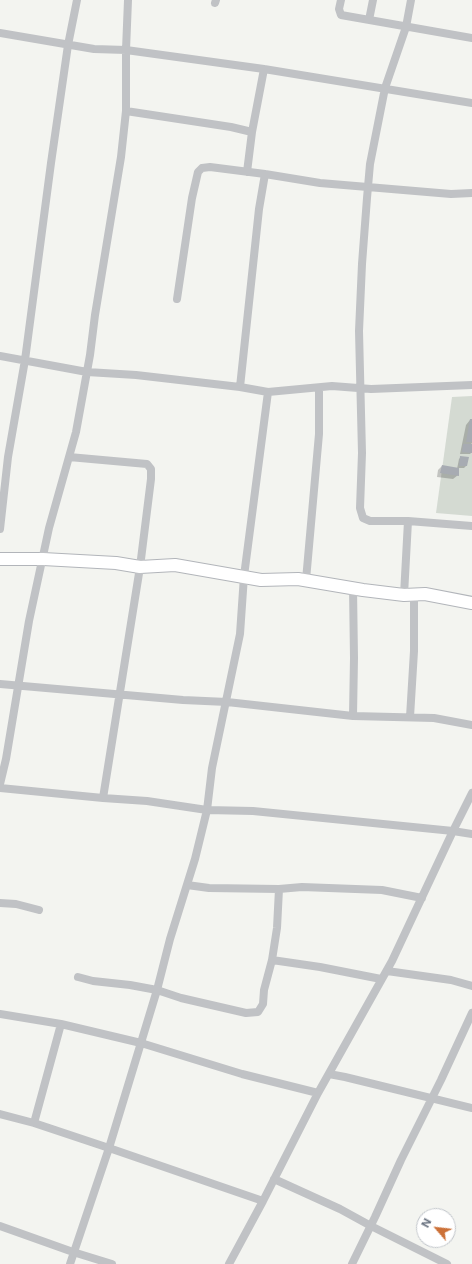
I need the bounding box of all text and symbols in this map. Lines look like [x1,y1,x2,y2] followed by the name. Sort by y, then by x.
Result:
[416,1208,456,1248] north arrow
[418,1216,434,1230] text: N

